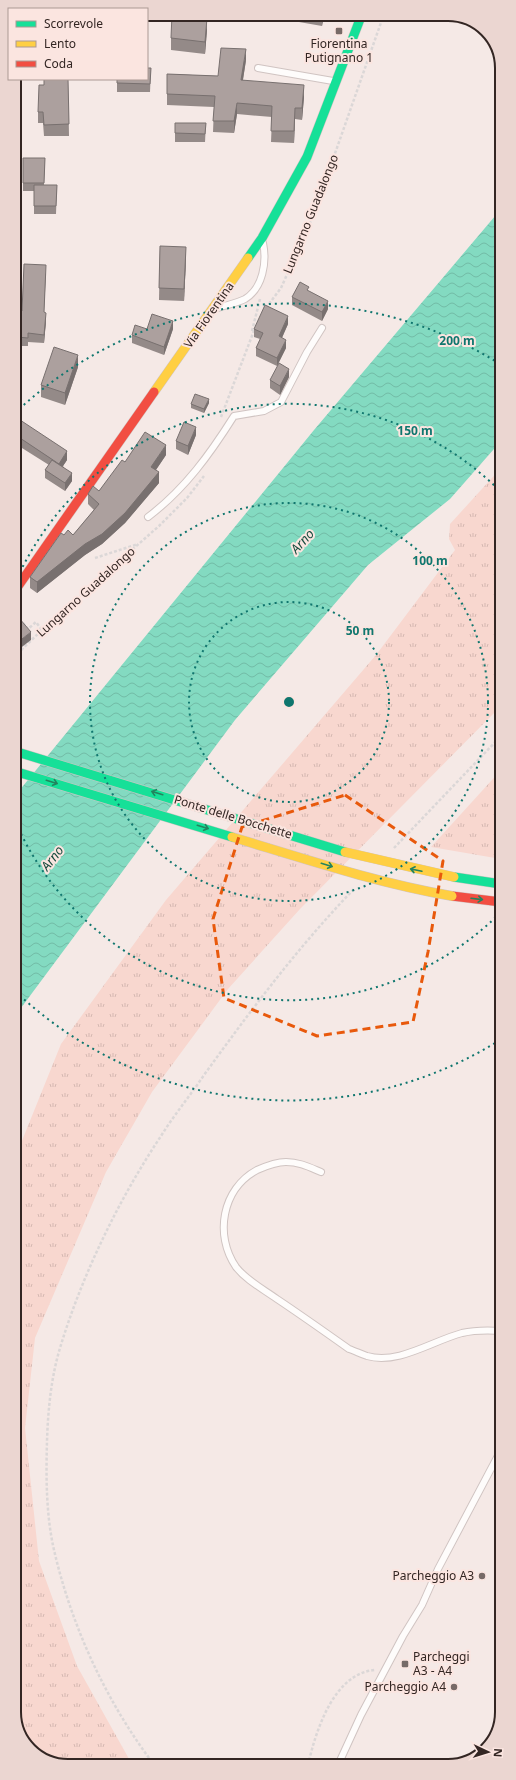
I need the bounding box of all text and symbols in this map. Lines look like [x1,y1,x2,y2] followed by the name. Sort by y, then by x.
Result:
[8,8,148,80] legend
[44,15,103,32] text: Scorrevole
[334,26,344,36] marker: Fiorentina Putignano 1
[44,35,76,52] text: Lento
[305,35,373,66] place label: Fiorentina Putignano 1
[44,55,73,72] text: Coda
[279,152,342,276] street label: Lungarno Guadalongo
[179,278,238,351] street label: Via Fiorentina
[439,332,475,349] text: 200 m
[397,422,433,439] text: 150 m
[285,525,318,558] water label: Arno
[33,543,139,641] street label: Lungarno Guadalongo
[412,552,448,569] text: 100 m
[346,622,374,639] text: 50 m
[282,695,296,709] centre of rings
[45,779,58,786] one-way arrow
[151,789,163,797] one-way arrow
[172,790,294,843] street label: Ponte delle Bocchette
[196,824,209,831] one-way arrow
[36,842,68,875] water label: Arno
[321,862,333,870] one-way arrow
[409,865,422,873] one-way arrow
[470,895,483,903] one-way arrow
[393,1567,474,1584] place label: Parcheggio A3
[477,1571,487,1581] marker: Parcheggio A3
[413,1648,470,1679] place label: Parcheggi A3 - A4
[400,1659,410,1669] marker: Parcheggi A3 - A4
[365,1678,446,1695] place label: Parcheggio A4
[449,1682,459,1692] marker: Parcheggio A4
[468,1732,508,1772] north arrow
[491,1748,506,1758] text: N

